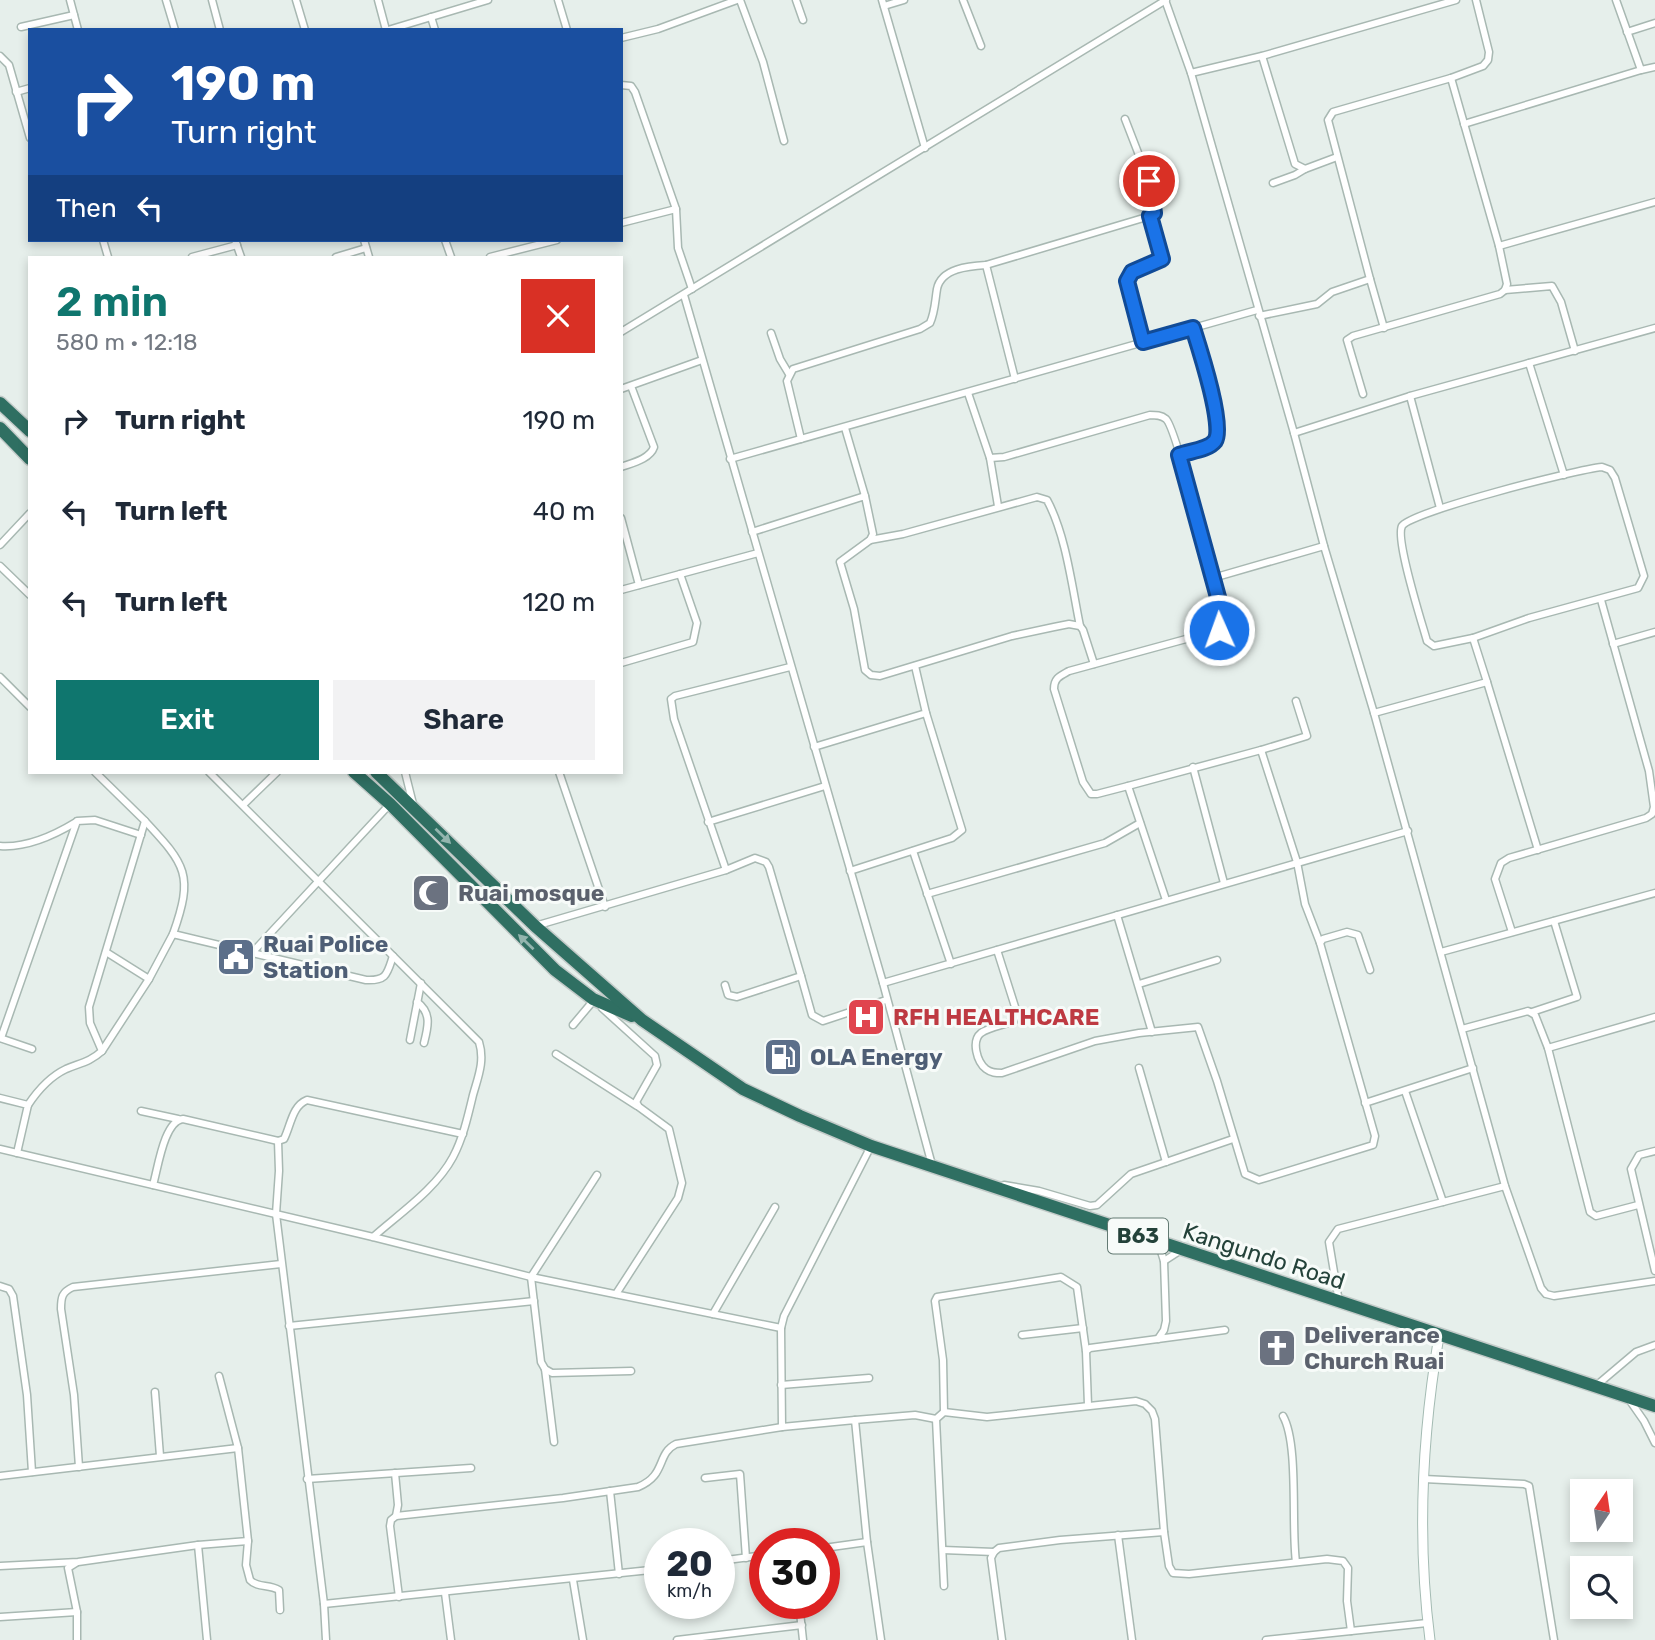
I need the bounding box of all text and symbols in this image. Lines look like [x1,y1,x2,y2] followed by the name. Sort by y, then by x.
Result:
[171,54,315,112] text: 190 m
[56,56,147,147] icon: right
[171,113,316,151] text: Turn right
[1119,151,1179,211] pin
[1130,162,1168,200] icon: arrive
[131,189,169,227] icon: left
[56,193,117,224] text: Then
[56,277,168,327] text: 2 min
[521,279,595,353] button: close
[56,328,198,356] text: 580 m · 12:18
[56,402,94,440] icon: right
[115,405,245,436] text: Turn right
[522,405,595,436] text: 190 m
[56,493,94,531] icon: left
[115,496,227,527] text: Turn left
[533,496,595,527] text: 40 m
[56,584,94,622] icon: left
[115,587,227,618] text: Turn left
[523,587,595,618] text: 120 m
[1182,593,1256,667] position arrow
[56,680,319,760] button: Exit
[333,680,595,760] button: Share
[434,828,451,844] one-way arrow
[410,872,452,914] mosque icon: Ruai mosque
[458,879,604,907] place label: Ruai mosque
[263,930,389,984] place label: Ruai Police Station
[518,933,535,950] one-way arrow
[215,936,257,978] public building icon: Ruai Police Station
[845,996,887,1038] hospital icon: RFH HEALTHCARE
[893,1003,1099,1031] place label: RFH HEALTHCARE
[762,1036,804,1078] fuel station icon: OLA Energy
[810,1043,943,1071] place label: OLA Energy
[1179,1217,1349,1295] street label: Kangundo Road
[1108,1218,1168,1254] road number: B63
[1304,1321,1444,1375] place label: Deliverance Church Ruai
[1256,1327,1298,1369] church icon: Deliverance Church Ruai
[1570,1479,1633,1542] north arrow
[1570,1479,1633,1619] map controls
[749,1528,840,1619] speed limit sign: 30
[666,1543,713,1585] text: 20
[1570,1556,1633,1619] button: search
[667,1580,712,1602] text: km/h

